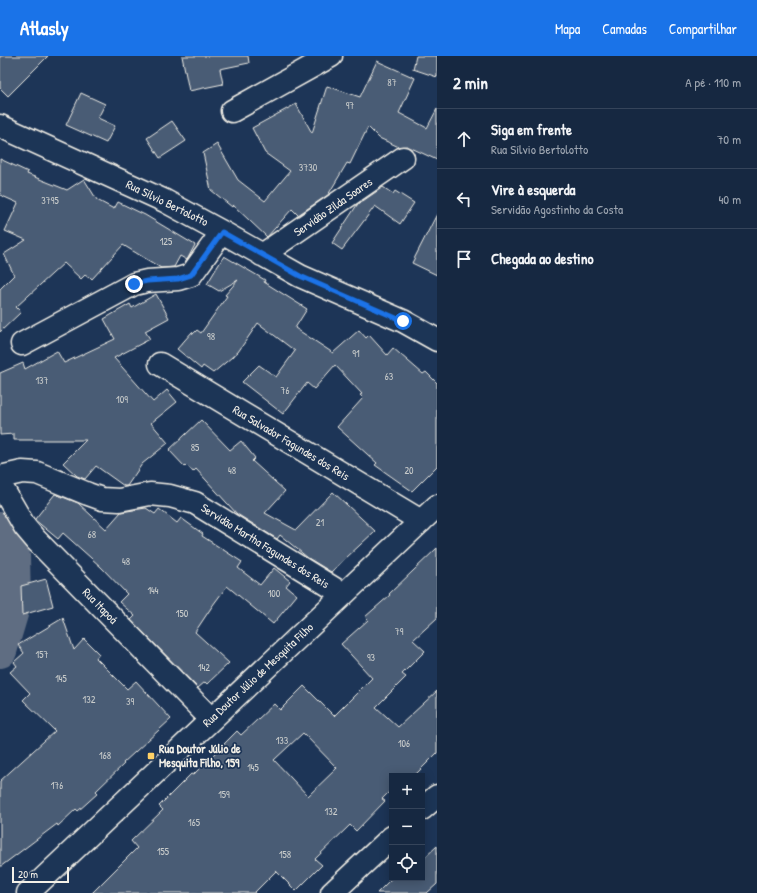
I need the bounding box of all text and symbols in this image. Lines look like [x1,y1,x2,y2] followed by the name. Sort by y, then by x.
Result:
[20,15,69,41] text: Atlasly
[555,19,580,38] text: Mapa
[602,19,647,38] text: Camadas
[669,19,737,38] text: Compartilhar
[453,71,488,94] text: 2 min
[685,73,741,91] text: A pé · 110 m
[387,76,397,89] house number: 87
[346,99,354,112] house number: 97
[491,119,572,140] text: Siga em frente
[453,128,475,150] icon: ahead
[717,130,741,148] text: 70 m
[491,140,588,158] text: Rua Sílvio Bertolotto
[299,161,318,174] house number: 3730
[290,173,376,240] street label: Servidão Zilda Soares
[123,175,211,230] street label: Rua Sílvio Bertolotto
[491,179,575,200] text: Vire à esquerda
[453,188,475,210] icon: left
[718,190,741,208] text: 40 m
[41,194,59,207] house number: 3795
[491,200,623,218] text: Servidão Agostinho da Costa
[160,235,173,248] house number: 125
[453,248,475,270] icon: arrive
[491,248,594,269] text: Chegada ao destino
[125,275,143,293] route end
[394,312,412,330] route start
[207,330,215,343] house number: 98
[352,347,360,360] house number: 91
[385,370,394,383] house number: 63
[35,374,49,387] house number: 137
[281,384,289,397] house number: 76
[116,393,128,406] house number: 109
[230,401,353,484] street label: Rua Salvador Fagundes dos Reis
[191,441,200,454] house number: 85
[228,464,236,477] house number: 48
[404,464,414,477] house number: 20
[198,499,333,592] street label: Servidão Martha Fagundes dos Reis
[316,516,325,529] house number: 21
[88,528,96,541] house number: 68
[122,555,130,568] house number: 48
[79,584,122,628] street label: Rua Itapoá
[147,584,159,597] house number: 144
[268,587,281,600] house number: 100
[176,607,189,620] house number: 150
[199,619,317,731] street label: Rua Doutor Júlio de Mesquita Filho
[395,625,404,638] house number: 79
[36,648,48,661] house number: 157
[367,651,376,664] house number: 93
[198,661,210,674] house number: 142
[55,672,68,685] house number: 145
[83,693,96,706] house number: 132
[126,695,134,708] house number: 39
[276,734,289,747] house number: 133
[398,737,410,750] house number: 106
[159,740,241,772] place label: Rua Doutor Júlio de Mesquita Filho, 159
[99,749,111,762] house number: 168
[146,751,156,761] marker: Rua Doutor Júlio de Mesquita Filho, 159
[247,761,260,774] house number: 145
[389,773,425,881] map controls
[389,773,425,809] button: +
[51,779,63,792] house number: 176
[218,788,230,801] house number: 159
[325,805,338,818] house number: 132
[389,809,425,845] button: −
[188,816,201,829] house number: 165
[157,845,170,858] house number: 155
[389,845,425,881] button: locate
[279,848,291,861] house number: 158
[12,865,69,884] scale bar
[18,867,38,881] text: 20 m

